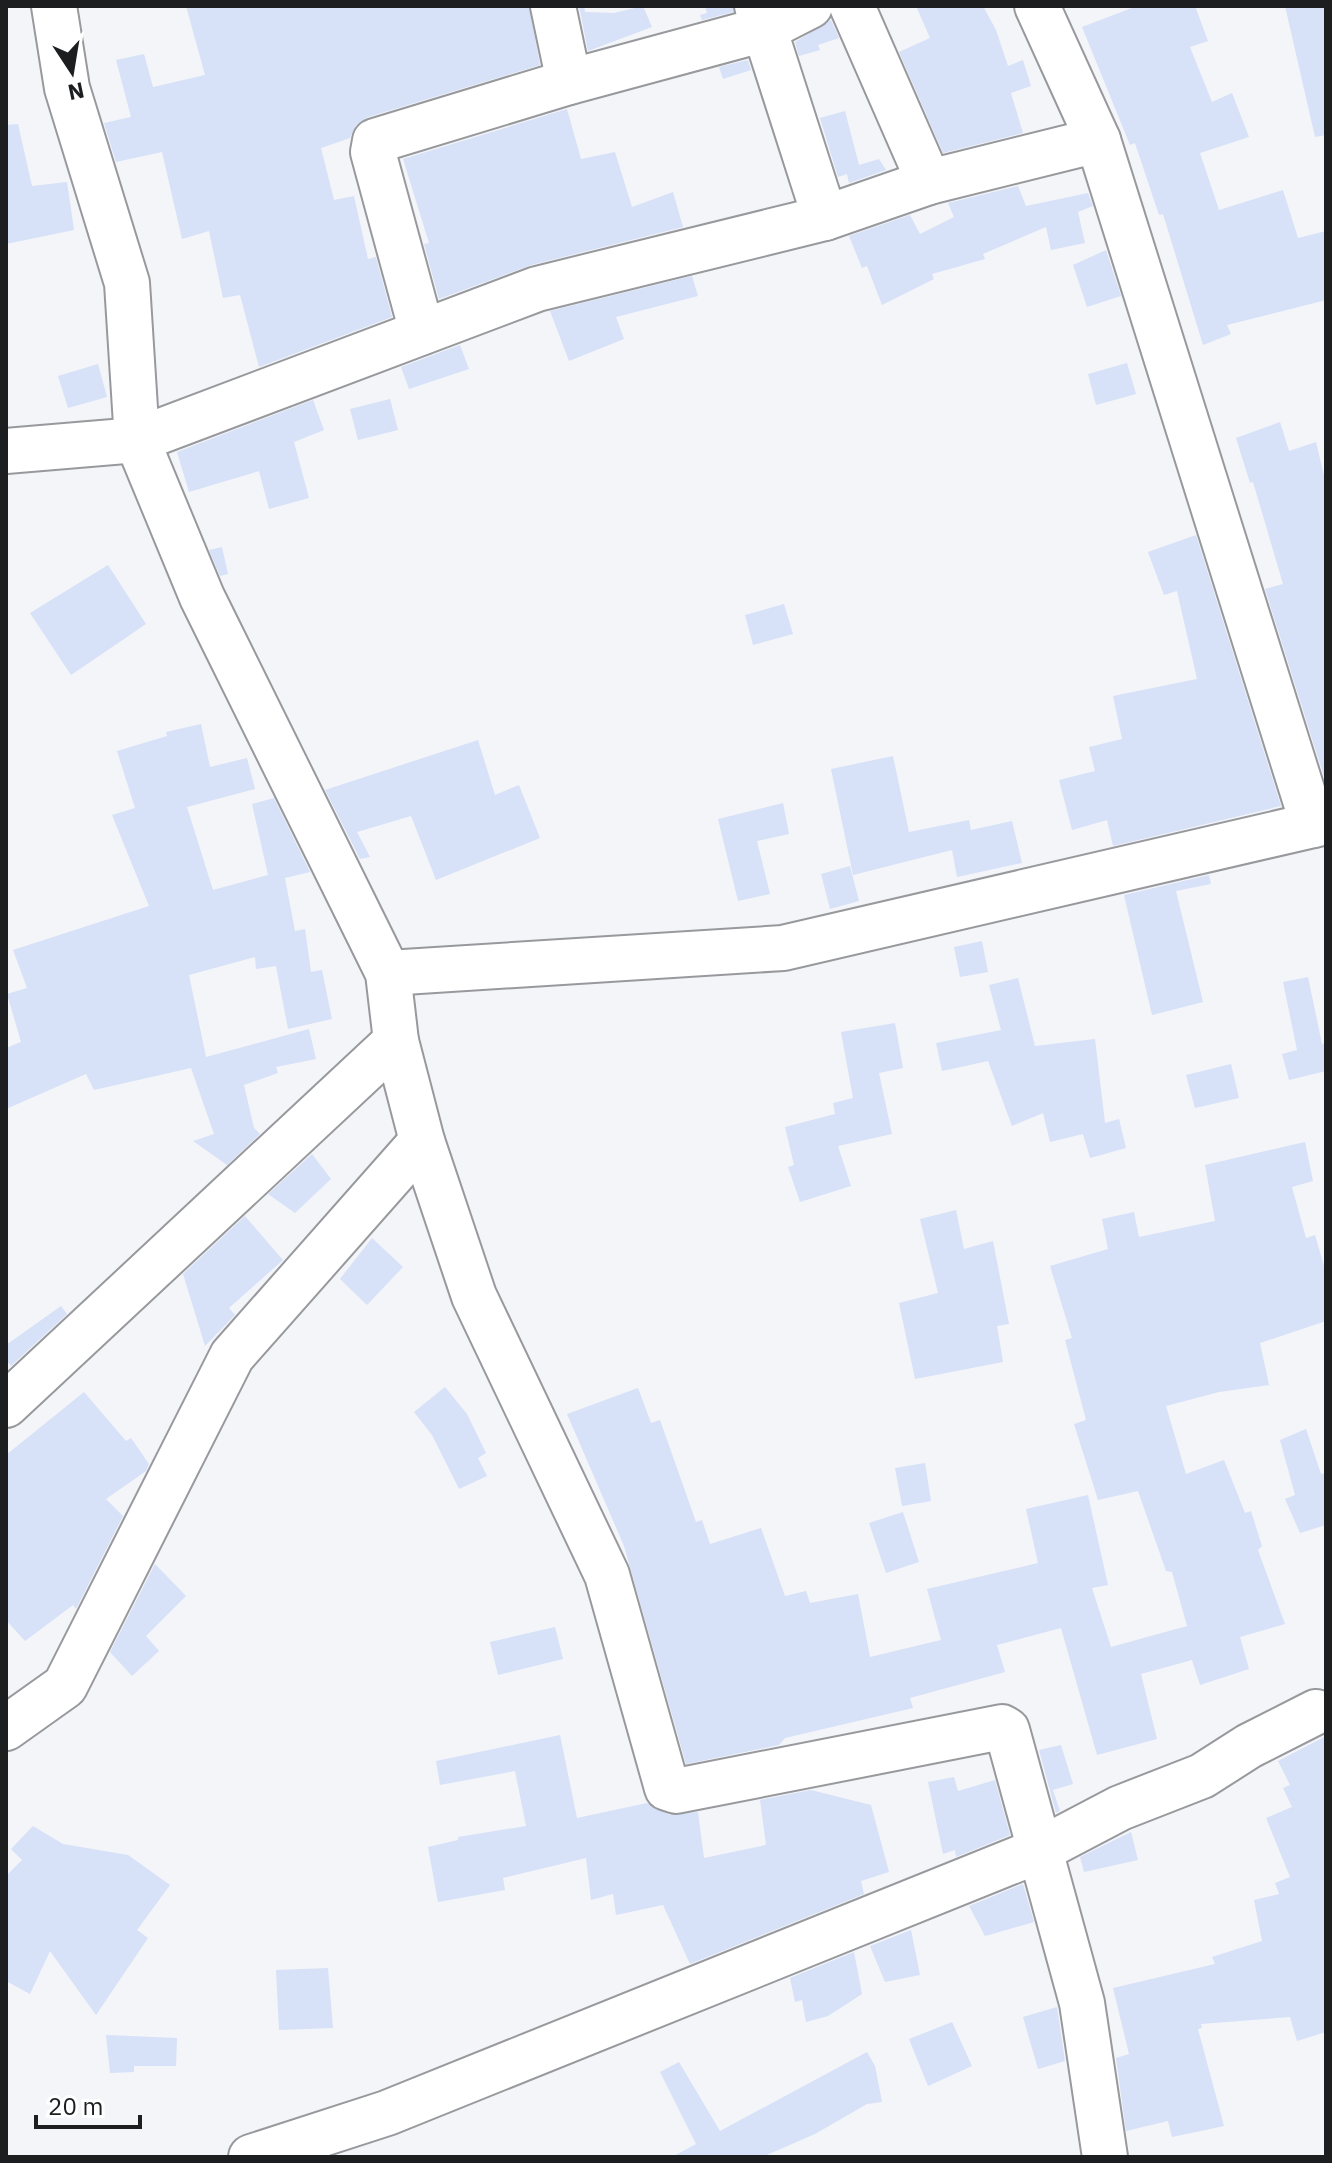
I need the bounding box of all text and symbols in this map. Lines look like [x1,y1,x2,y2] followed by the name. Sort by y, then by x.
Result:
[32,32,112,112] north arrow
[65,76,87,108] text: N
[36,2079,140,2129] scale bar
[48,2090,103,2122] text: 20 m

